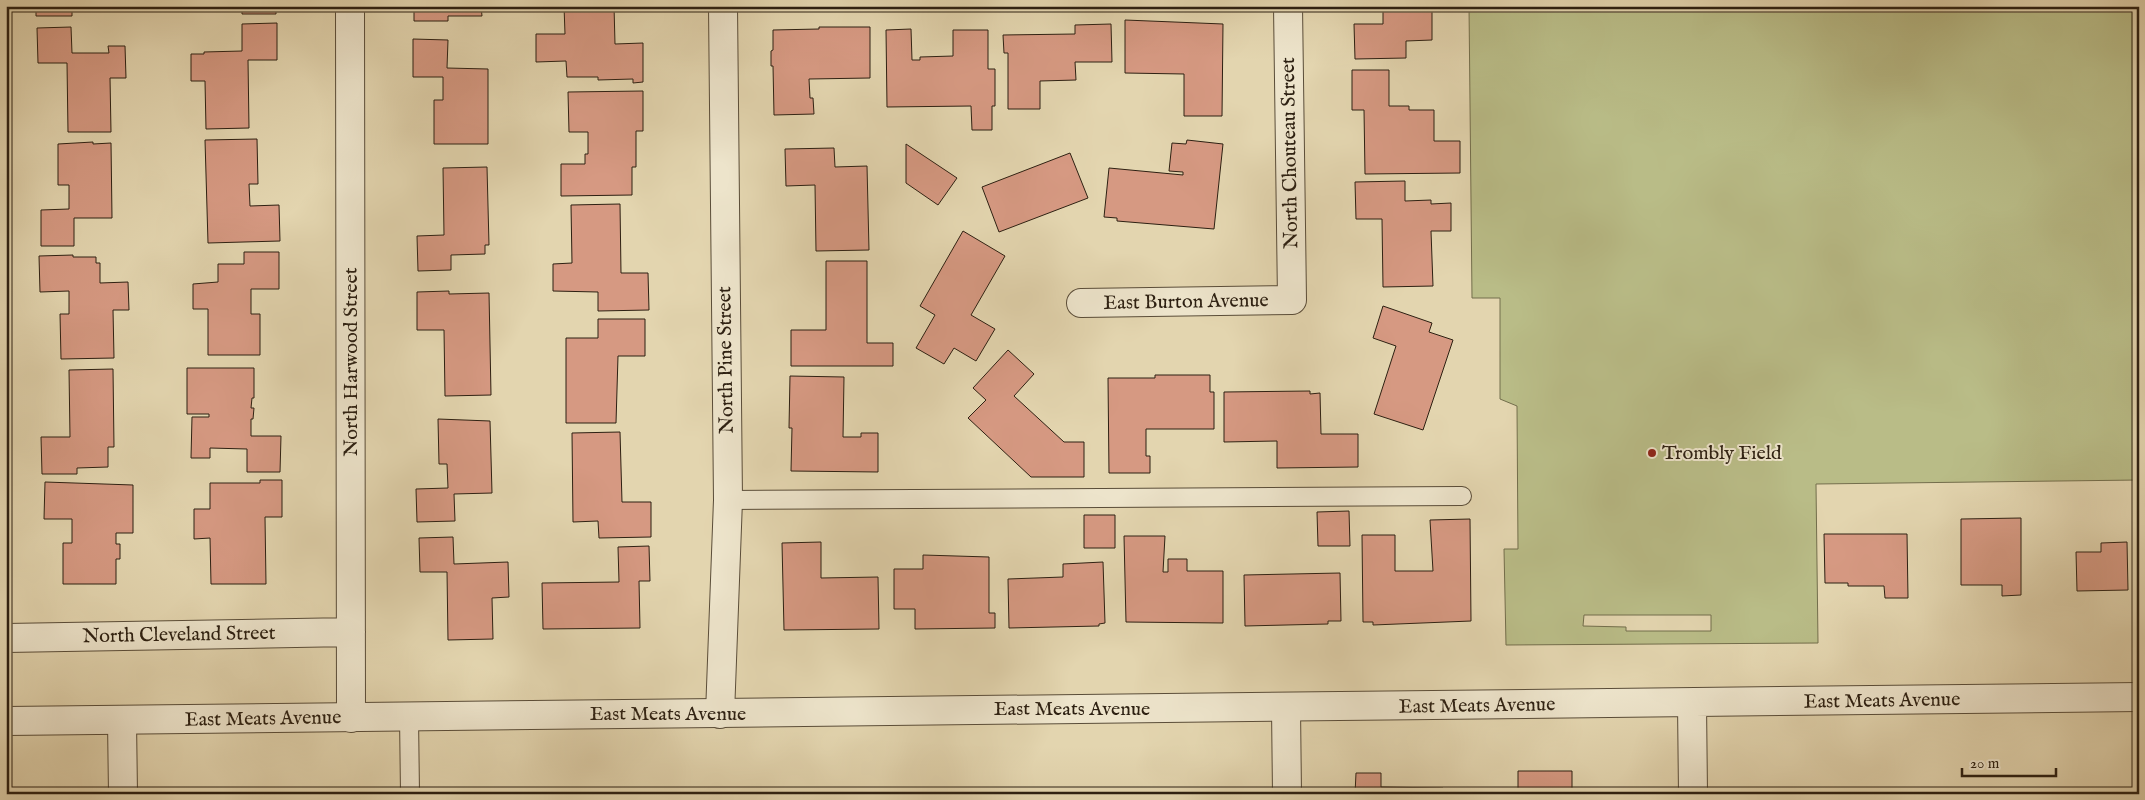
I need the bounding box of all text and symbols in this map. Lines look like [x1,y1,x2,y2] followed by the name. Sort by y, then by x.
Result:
[1276,57,1304,249] street label: North Chouteau Street
[339,267,364,457] street label: North Harwood Street
[712,286,740,434] street label: North Pine Street
[1103,288,1269,316] street label: East Burton Avenue
[1662,441,1782,466] place label: Trombly Field
[1646,447,1658,459] marker: Trombly Field
[82,621,276,649] street label: North Cleveland Street
[1803,687,1961,715] street label: East Meats Avenue
[1398,692,1556,720] street label: East Meats Avenue
[994,697,1150,722] street label: East Meats Avenue
[590,702,746,727] street label: East Meats Avenue
[184,705,342,733] street label: East Meats Avenue
[1962,745,2056,777] scale bar
[1970,754,2000,773] text: 20 m

